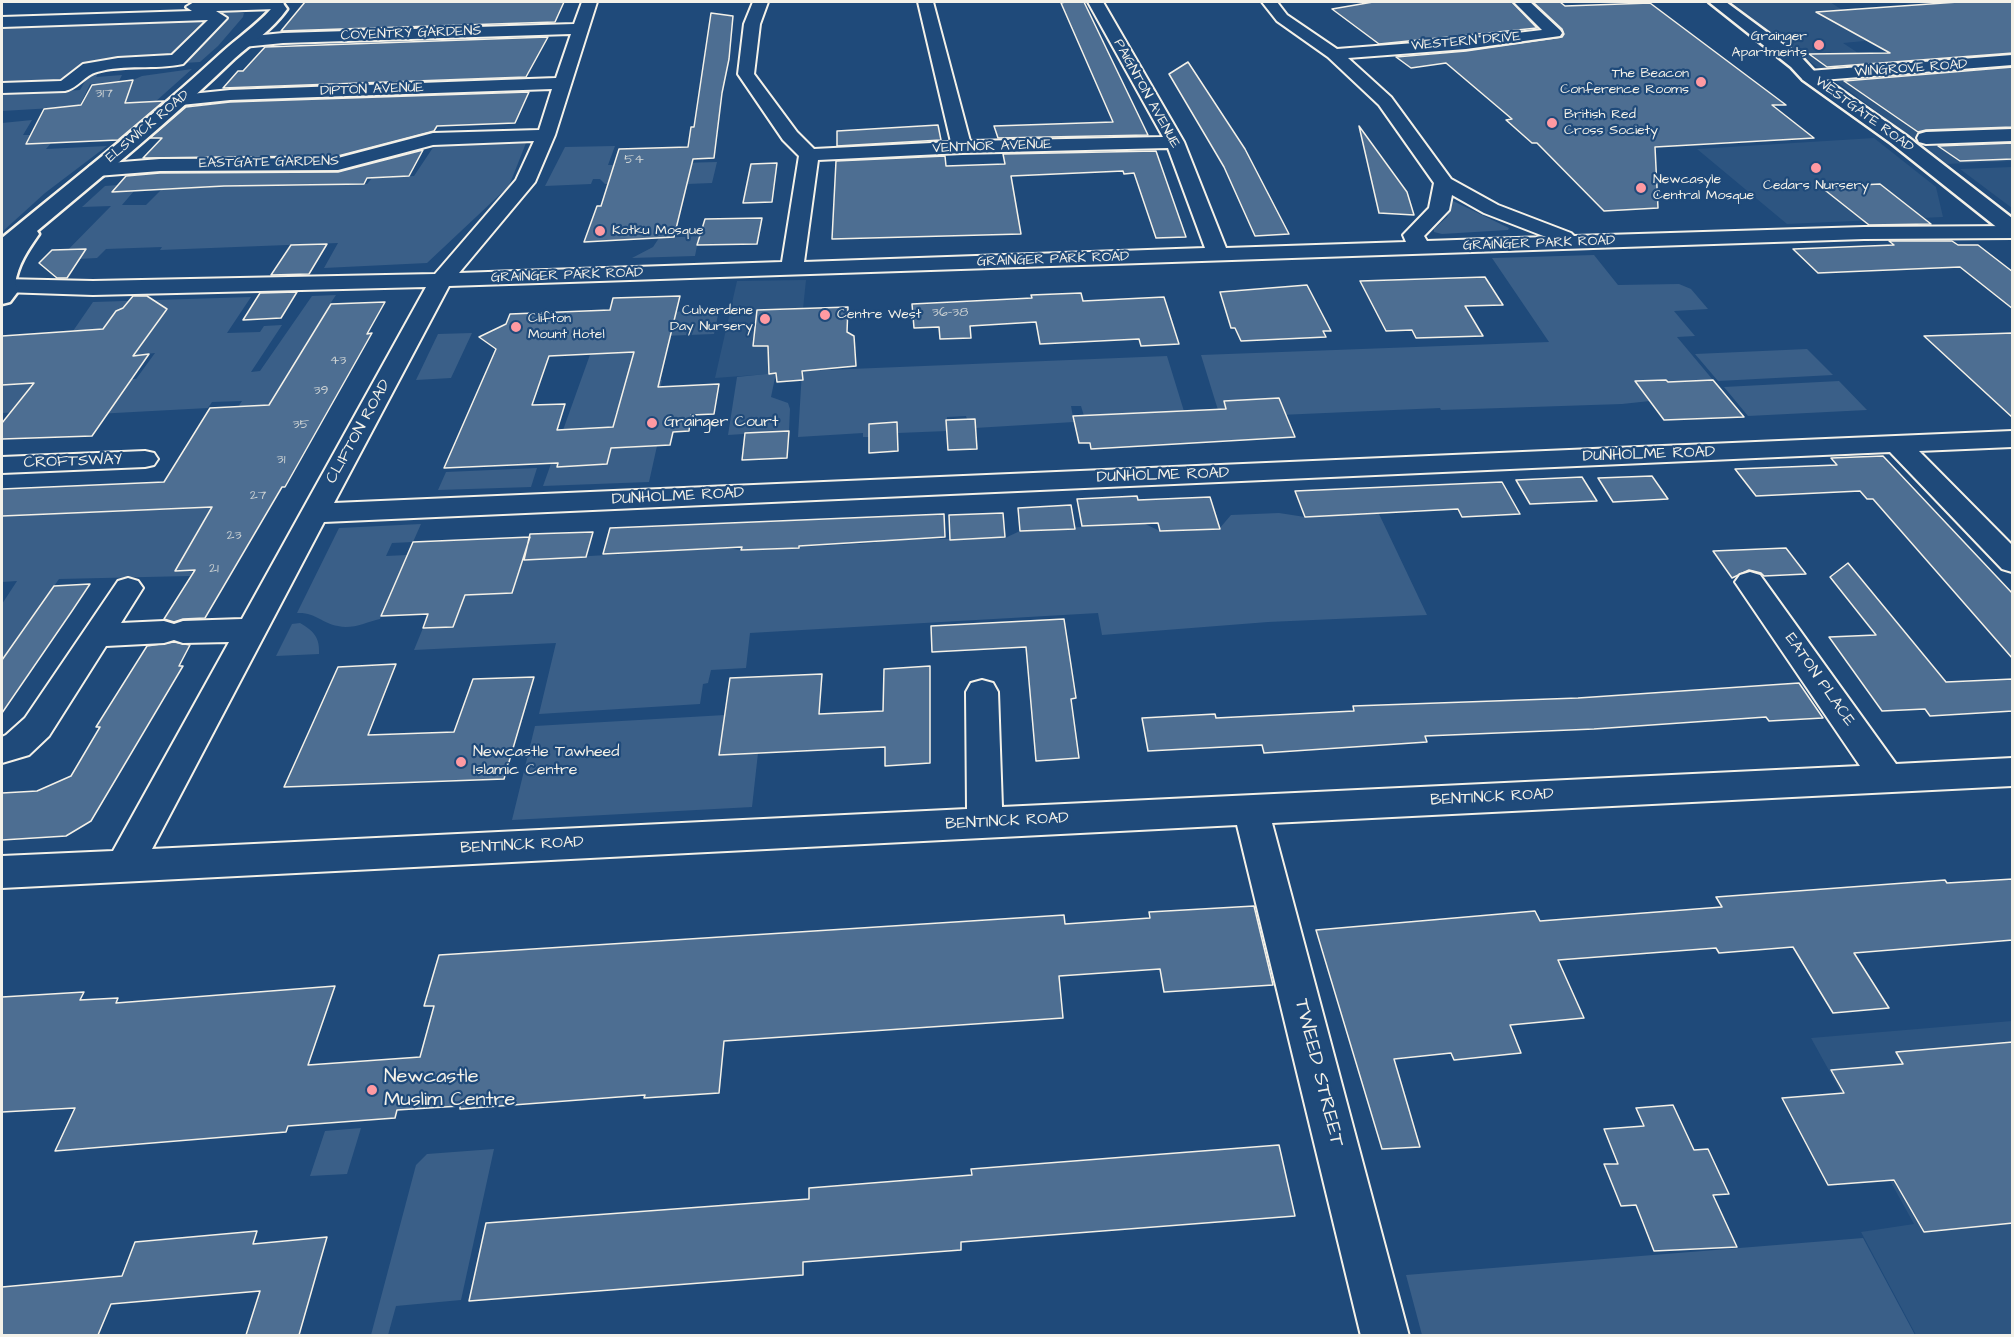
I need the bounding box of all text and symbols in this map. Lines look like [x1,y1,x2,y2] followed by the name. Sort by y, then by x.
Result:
[340,23,482,45] street label: COVENTRY GARDENS
[1410,29,1522,55] street label: WESTERN DRIVE
[1732,29,1807,62] place label: Grainger Apartments
[1109,37,1183,151] street label: PAIGNTON AVENUE
[1812,38,1826,52] marker: Grainger Apartments
[1854,57,1968,81] street label: WINGROVE ROAD
[1560,66,1689,98] place label: The Beacon Conference Rooms
[1811,74,1917,156] street label: WESTGATE ROAD
[1694,75,1708,89] marker: The Beacon Conference Rooms
[320,80,424,100] street label: DIPTON AVENUE
[95,86,113,102] house number: 317
[103,87,193,167] street label: ELSWICK ROAD
[1564,107,1658,140] place label: British Red Cross Society
[1545,116,1559,130] marker: British Red Cross Society
[932,137,1052,157] street label: VENTNOR AVENUE
[624,152,644,168] house number: 54
[199,153,339,173] street label: EASTGATE GARDENS
[1809,161,1823,175] marker: Cedars Nursery
[1653,172,1754,204] place label: Newcasyle Central Mosque
[1763,178,1869,194] place label: Cedars Nursery
[1634,181,1648,195] marker: Newcasyle Central Mosque
[612,223,704,239] place label: Kotku Mosque
[593,224,607,238] marker: Kotku Mosque
[1463,233,1615,255] street label: GRAINGER PARK ROAD
[977,249,1129,271] street label: GRAINGER PARK ROAD
[491,265,643,287] street label: GRAINGER PARK ROAD
[670,303,753,336] place label: Culverdene Day Nursery
[932,305,968,321] house number: 36-38
[837,307,921,323] place label: Centre West
[818,308,832,322] marker: Centre West
[528,311,605,344] place label: Clifton Mount Hotel
[758,312,772,326] marker: Culverdene Day Nursery
[509,320,523,334] marker: Clifton Mount Hotel
[330,353,346,369] house number: 43
[323,377,395,487] street label: CLIFTON ROAD
[313,383,329,399] house number: 39
[664,413,778,433] place label: Grainger Court
[645,416,659,430] marker: Grainger Court
[292,417,310,433] house number: 35
[1582,443,1716,467] street label: DUNHOLME ROAD
[23,451,123,473] street label: CROFTSWAY
[277,452,285,468] house number: 31
[1096,464,1230,488] street label: DUNHOLME ROAD
[611,484,745,510] street label: DUNHOLME ROAD
[250,488,266,504] house number: 27
[226,528,242,544] house number: 23
[209,561,219,577] house number: 21
[1780,630,1858,730] street label: EATON PLACE
[473,743,619,781] place label: Newcastle Tawheed Islamic Centre
[454,755,468,769] marker: Newcastle Tawheed Islamic Centre
[1430,785,1554,811] street label: BENTINCK ROAD
[945,809,1069,835] street label: BENTINCK ROAD
[460,833,584,859] street label: BENTINCK ROAD
[1288,997,1348,1149] street label: TWEED STREET
[384,1066,515,1113] place label: Newcastle Muslim Centre
[365,1083,379,1097] marker: Newcastle Muslim Centre

